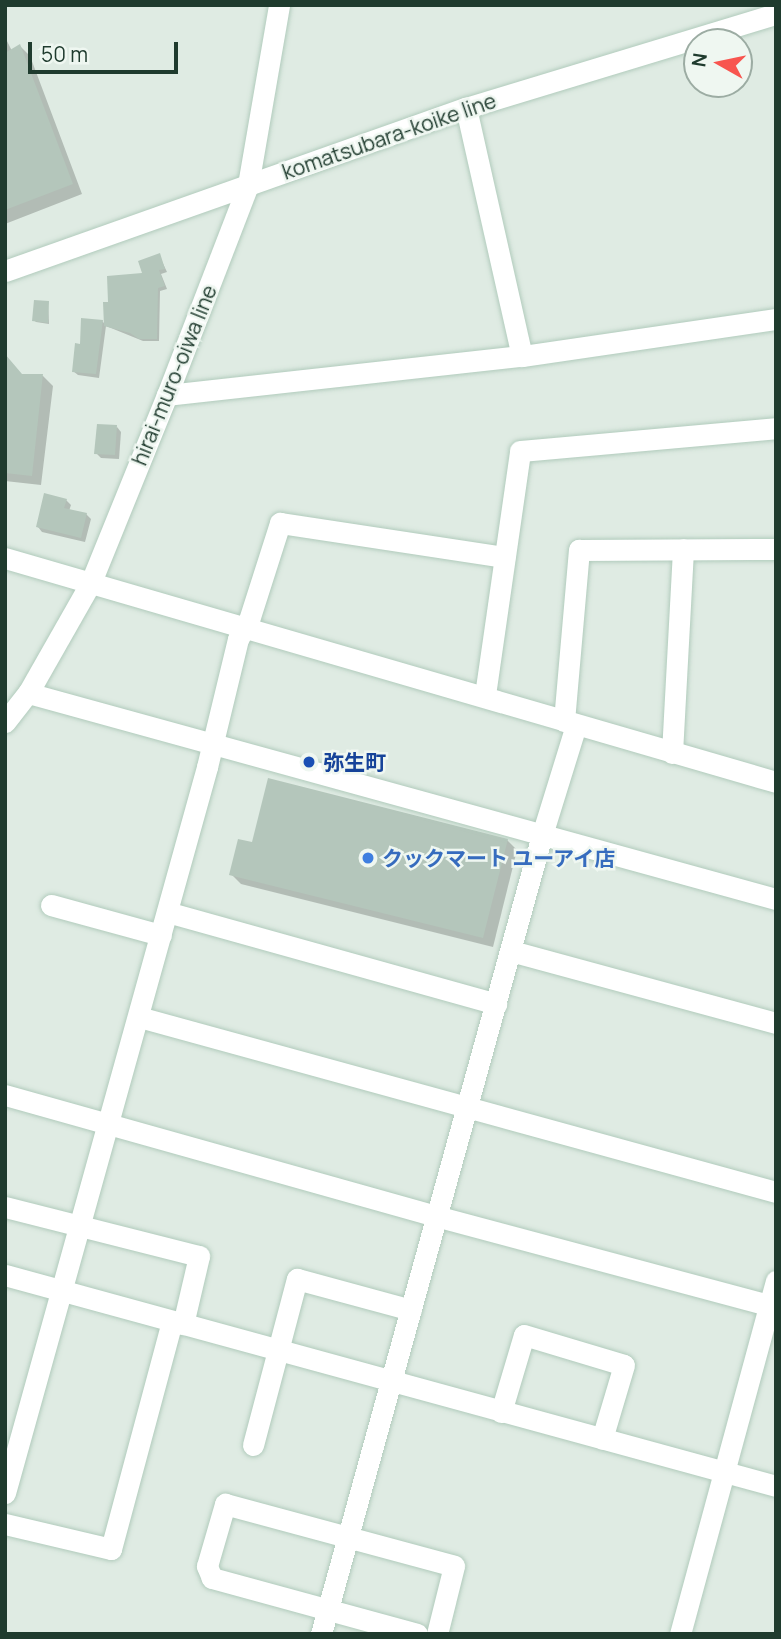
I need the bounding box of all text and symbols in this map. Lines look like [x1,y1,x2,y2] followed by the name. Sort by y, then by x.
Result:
[32,28,182,72] scale bar
[683,28,753,98] north arrow
[41,40,88,68] text: 50 m
[685,51,713,69] text: N
[279,88,499,184] street label: komatsubara-koike line
[126,281,222,469] street label: hirai-muro-oiwa line
[323,749,386,775] place label: 弥生町
[301,754,317,770] marker: 弥生町
[382,845,617,871] place label: クックマート ユーアイ店
[360,850,376,866] marker: クックマート ユーアイ店

